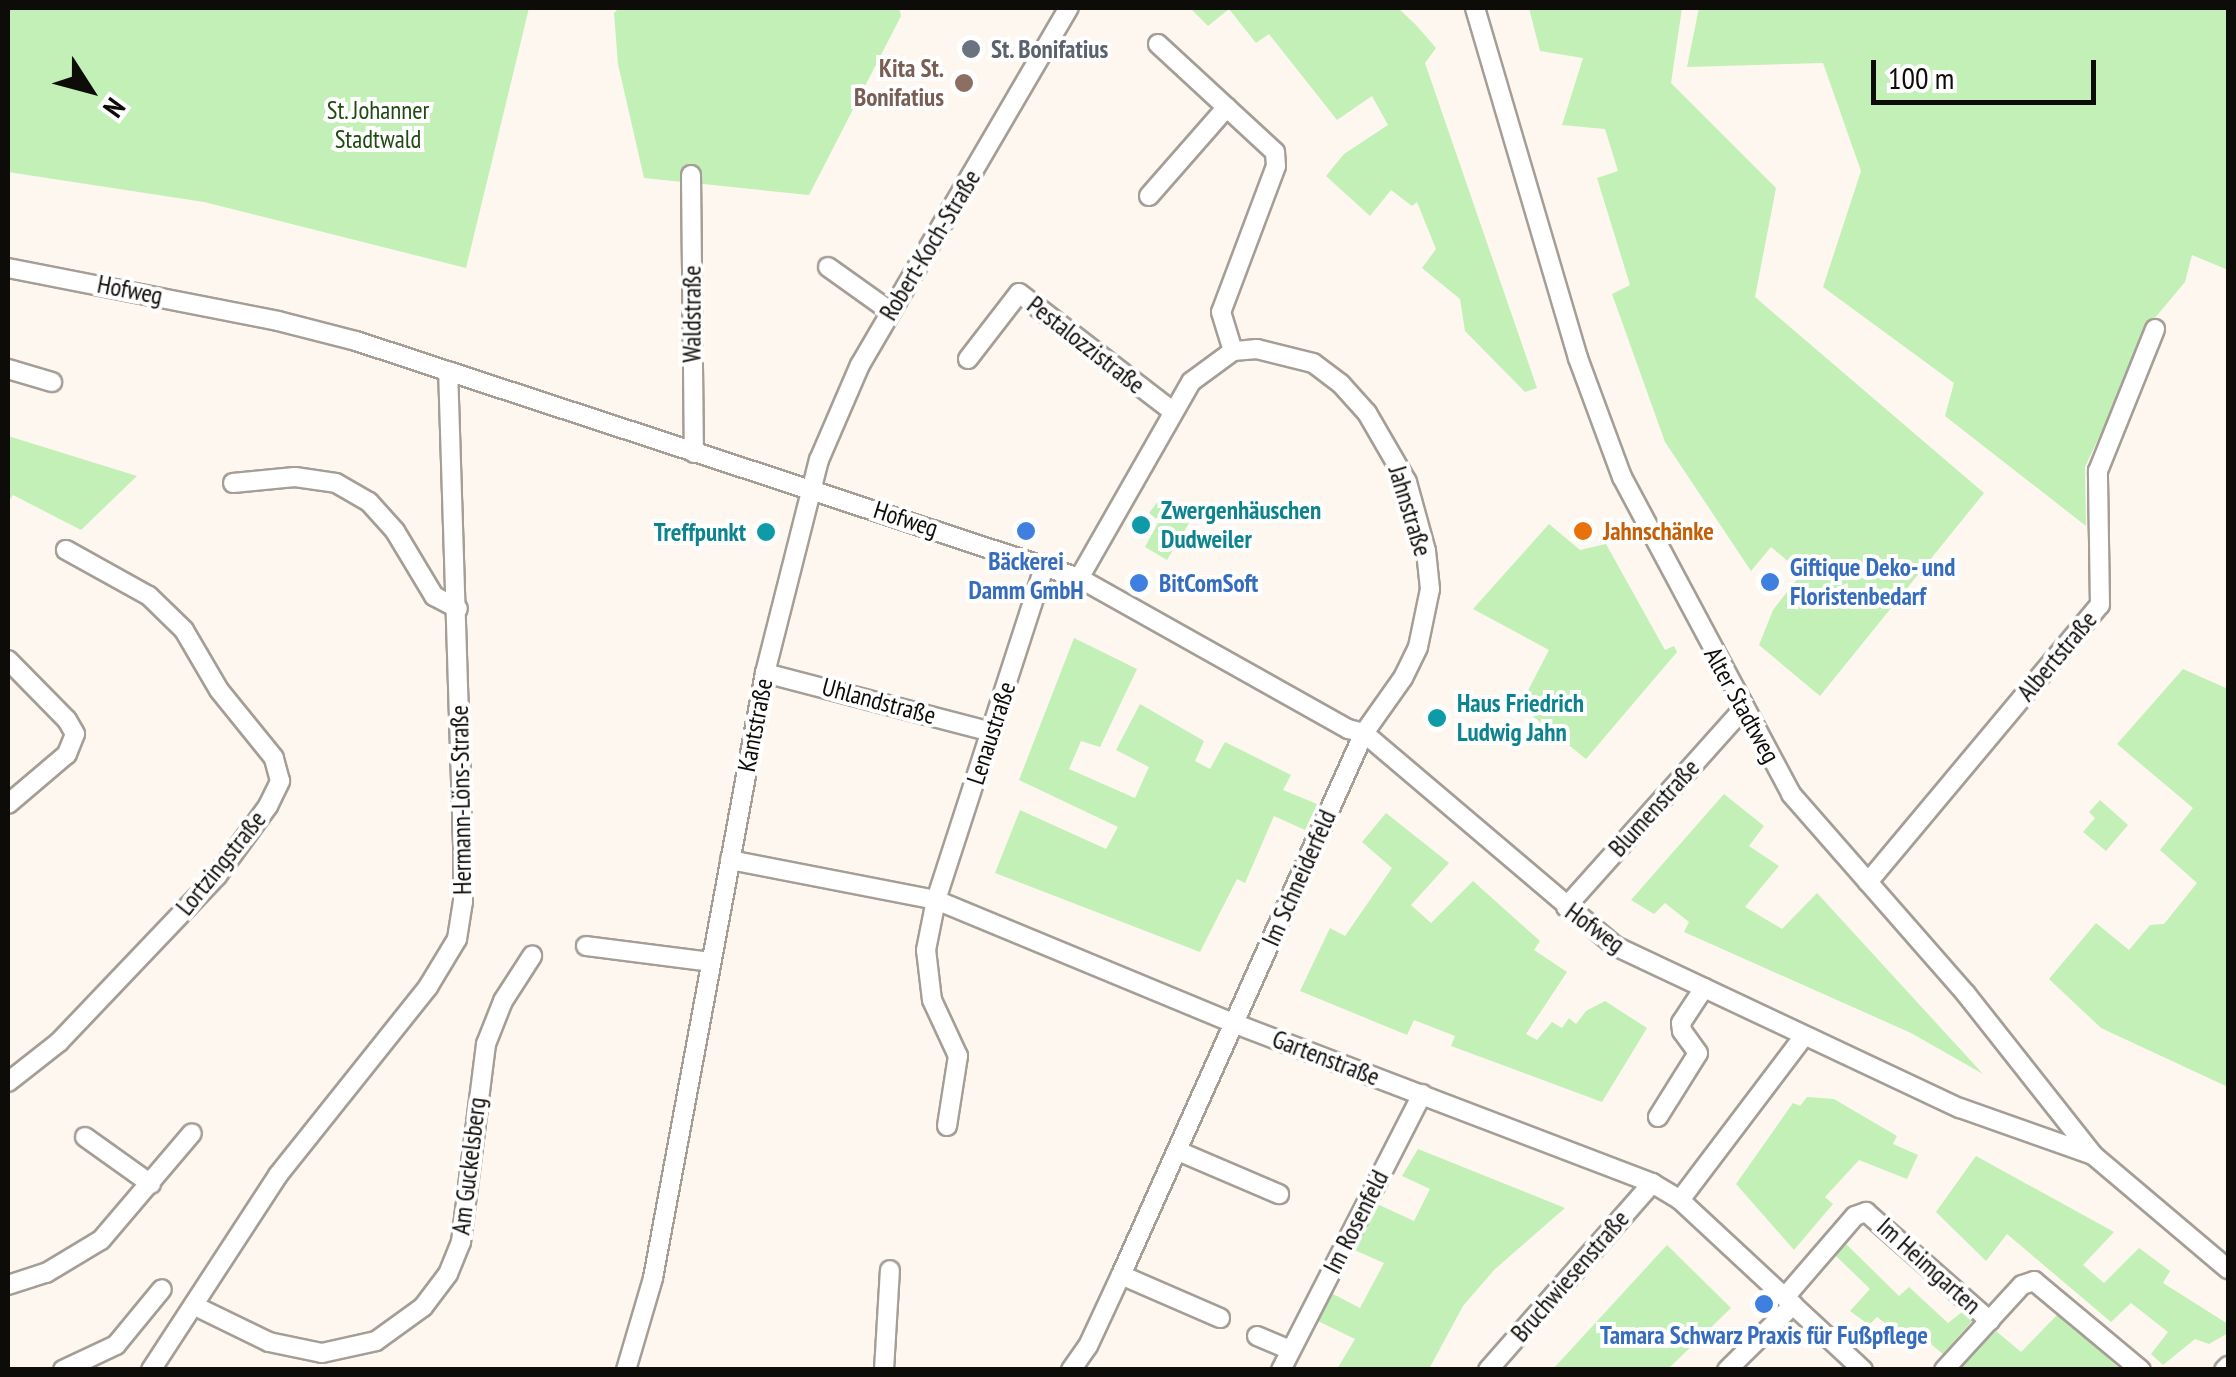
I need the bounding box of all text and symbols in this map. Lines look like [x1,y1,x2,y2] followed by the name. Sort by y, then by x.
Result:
[991,34,1110,64] place label: St. Bonifatius
[960,38,982,60] marker: St. Bonifatius
[40,40,140,140] north arrow
[1876,40,2101,102] scale bar
[854,54,944,113] place label: Kita St. Bonifatius
[1888,58,1954,97] text: 100 m
[953,72,975,94] marker: Kita St. Bonifatius
[95,91,134,125] text: N
[326,96,430,155] park label: St. Johanner Stadtwald
[873,164,987,326] street label: Robert-Koch-Straße
[677,265,707,363] street label: Waldstraße
[95,269,165,311] street label: Hofweg
[1021,290,1151,400] street label: Pestalozzistraße
[1382,462,1438,560] street label: Jahnstraße
[870,495,942,543] street label: Hofweg
[1161,496,1321,555] place label: Zwergenhäuschen Dudweiler
[1130,514,1152,536] marker: Zwergenhäuschen Dudweiler
[1603,516,1714,546] place label: Jahnschänke
[654,517,746,547] place label: Treffpunkt
[1015,520,1037,542] marker: Bäckerei Damm GmbH
[1572,520,1594,542] marker: Jahnschänke
[755,521,777,543] marker: Treffpunkt
[968,547,1084,606] place label: Bäckerei Damm GmbH
[1790,553,1957,612] place label: Giftique Deko- und Floristenbedarf
[1159,568,1258,598] place label: BitComSoft
[1759,571,1781,593] marker: Giftique Deko- und Floristenbedarf
[1128,572,1150,594] marker: BitComSoft
[2011,605,2103,707] street label: Albertstraße
[1698,642,1786,768] street label: Alter Stadtweg
[819,671,939,731] street label: Uhlandstraße
[731,676,779,774] street label: Kantstraße
[960,678,1022,788] street label: Lenaustraße
[1457,689,1584,748] place label: Haus Friedrich Ludwig Jahn
[444,705,478,895] street label: Hermann-Löns-Straße
[1426,707,1448,729] marker: Haus Friedrich Ludwig Jahn
[1602,753,1706,863] street label: Blumenstraße
[170,805,272,921] street label: Lortzingstraße
[1256,805,1342,951] street label: Im Schneiderfeld
[1560,897,1630,959] street label: Hofweg
[1268,1024,1384,1092] street label: Gartenstraße
[446,1096,492,1236] street label: Am Guckelsberg
[1317,1165,1395,1279] street label: Im Rosenfeld
[1505,1204,1635,1348] street label: Bruchwiesenstraße
[1871,1212,1987,1320] street label: Im Heimgarten
[1753,1293,1775,1315] marker: Tamara Schwarz Praxis für Fußpflege
[1600,1320,1928,1350] place label: Tamara Schwarz Praxis für Fußpflege

